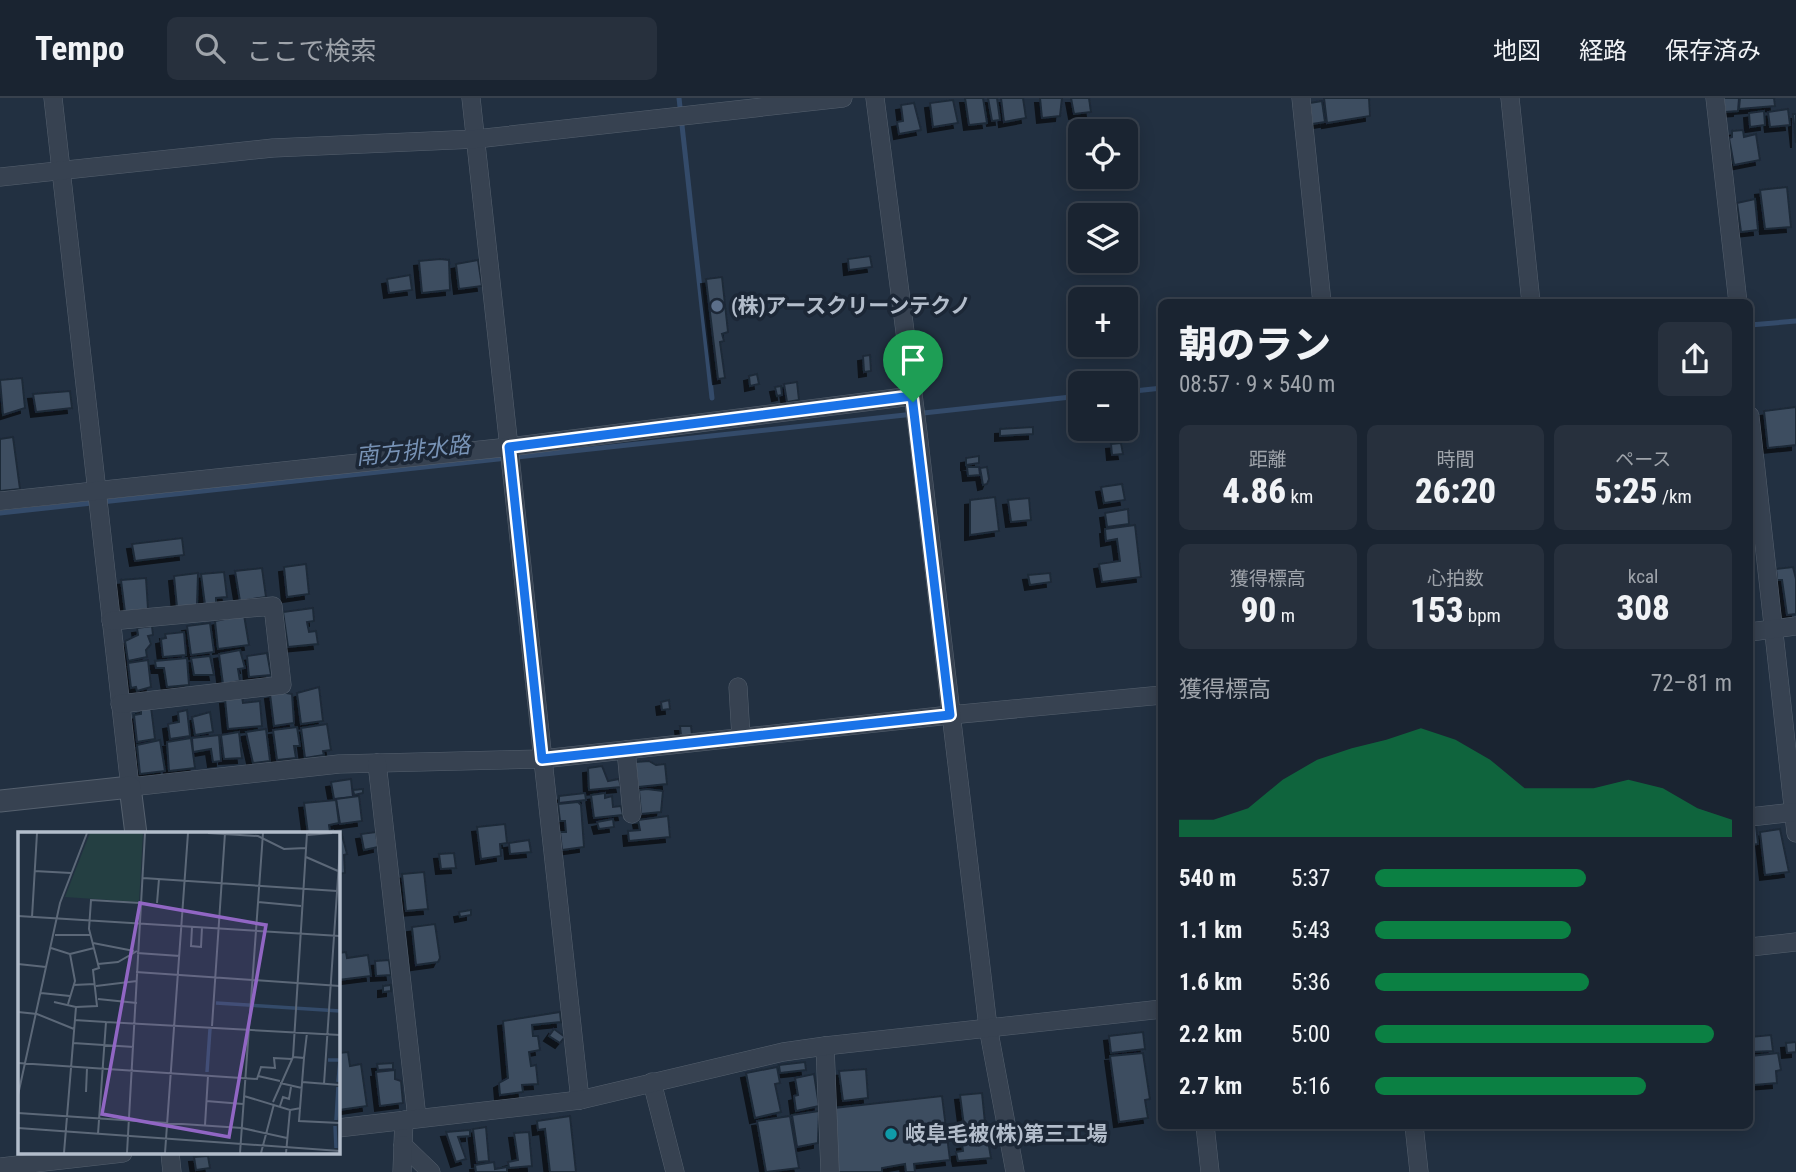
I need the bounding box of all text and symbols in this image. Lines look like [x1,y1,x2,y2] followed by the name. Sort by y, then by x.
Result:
[167,17,657,80] search box
[35,29,125,68] text: Tempo
[191,29,229,67] icon: search
[247,36,377,66] text: ここで検索
[1493,37,1541,65] text: 地図
[1579,37,1627,65] text: 経路
[1665,37,1761,65] text: 保存済み
[1068,119,1138,441] map controls
[1068,119,1138,189] button: locate
[1068,203,1138,273] button: layers
[1068,287,1138,357] button: +
[731,294,971,318] place label: (株)アースクリーンテクノ
[709,298,725,314] marker: (株)アースクリーンテクノ
[1658,322,1732,396] button: share
[1179,323,1331,367] text: 朝のラン
[883,330,943,402] pin
[894,341,932,379] icon: arrive
[1068,371,1138,441] button: −
[1179,371,1335,398] text: 08:57 · 9 × 540 m
[354,431,474,470] water label: 南方排水路
[1249,448,1287,471] text: 距離
[1436,448,1475,471] text: 時間
[1615,448,1671,471] text: ペース
[1222,471,1286,512] text: 4.86
[1415,471,1496,512] text: 26:20
[1594,471,1658,512] text: 5:25
[1286,485,1313,508] text: km
[1658,485,1692,508] text: /km
[1628,565,1658,588] text: kcal
[1230,567,1306,590] text: 獲得標高
[1427,567,1484,590] text: 心拍数
[1616,588,1670,629] text: 308
[1241,590,1276,631] text: 90
[1410,590,1463,631] text: 153
[1276,604,1295,627] text: m
[1463,604,1501,627] text: bpm
[1651,670,1732,697] text: 72–81 m
[1179,676,1271,703] text: 獲得標高
[18,832,340,1154] inset map
[1179,865,1236,892] text: 540 m
[1291,865,1330,892] text: 5:37
[1179,917,1242,944] text: 1.1 km
[1291,917,1330,944] text: 5:43
[1179,969,1242,996] text: 1.6 km
[1291,969,1330,996] text: 5:36
[1179,1021,1242,1048] text: 2.2 km
[1291,1021,1330,1048] text: 5:00
[1179,1073,1242,1100] text: 2.7 km
[1291,1073,1330,1100] text: 5:16
[905,1122,1108,1146] place label: 岐阜毛被(株)第三工場
[883,1126,899,1142] marker: 岐阜毛被(株)第三工場

